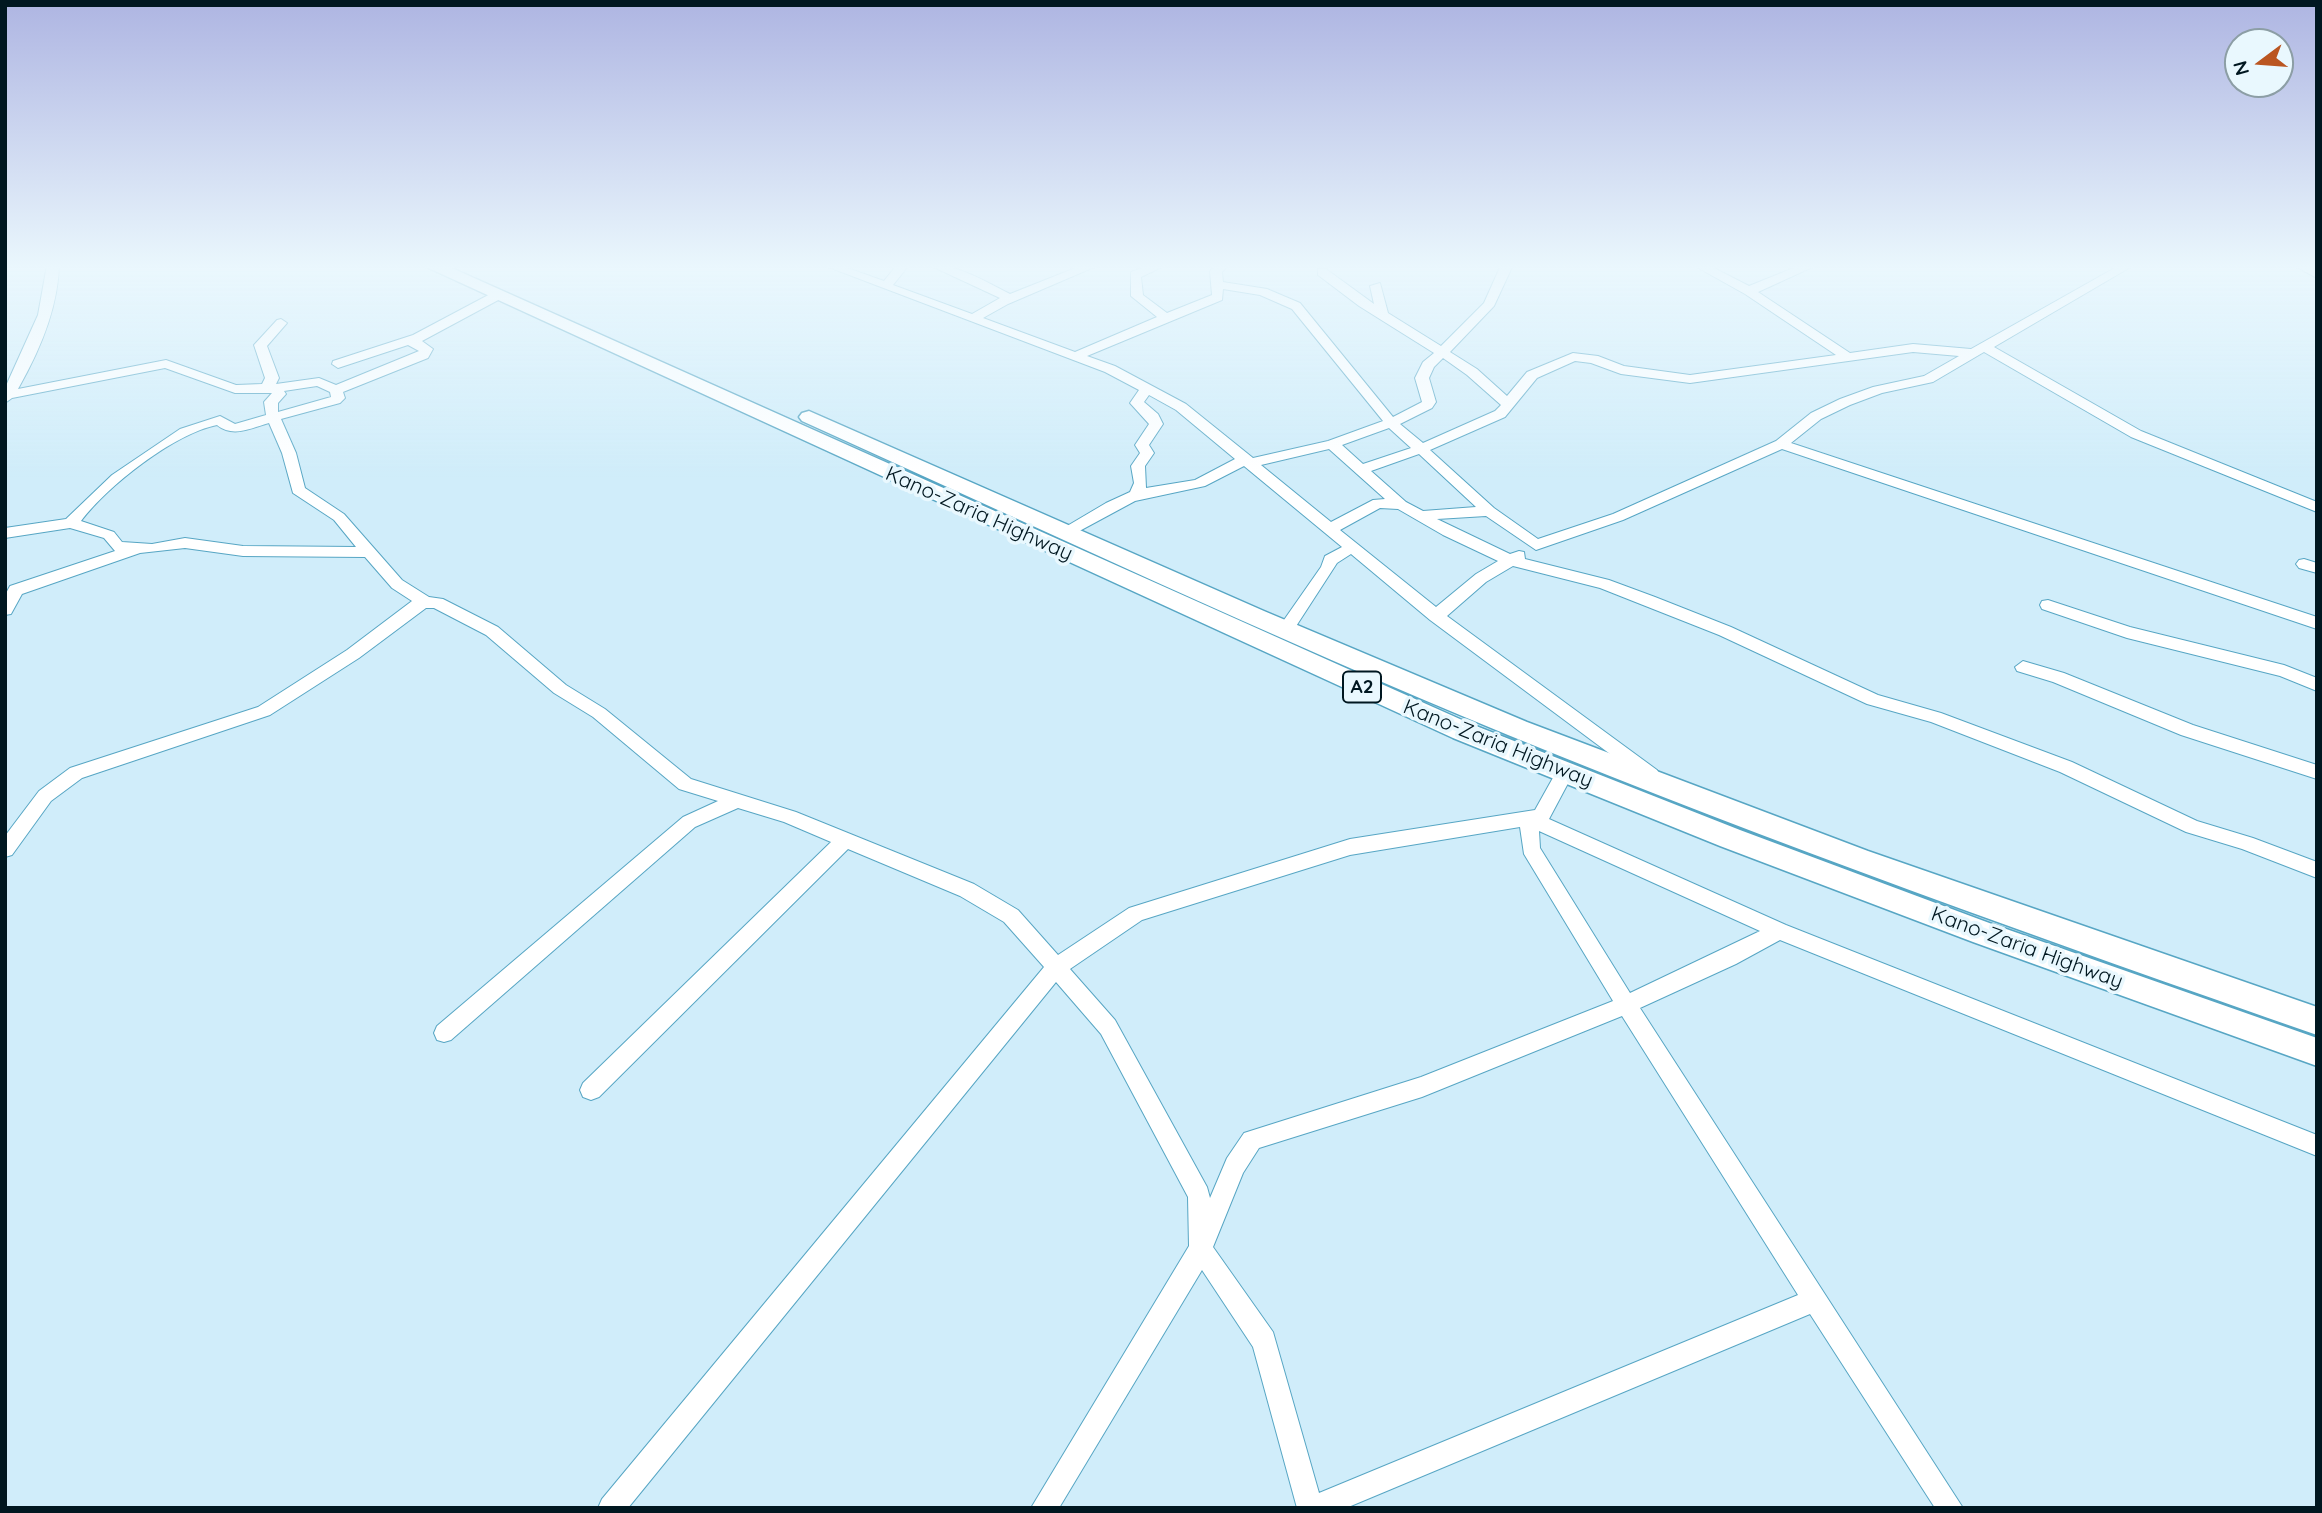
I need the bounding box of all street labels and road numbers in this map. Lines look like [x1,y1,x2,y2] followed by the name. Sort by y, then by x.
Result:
[881,461,1077,567] street label: Kano-Zaria Highway
[1343,672,1381,702] road number: A2
[1399,694,1597,794] street label: Kano-Zaria Highway
[1928,902,2126,994] street label: Kano-Zaria Highway

